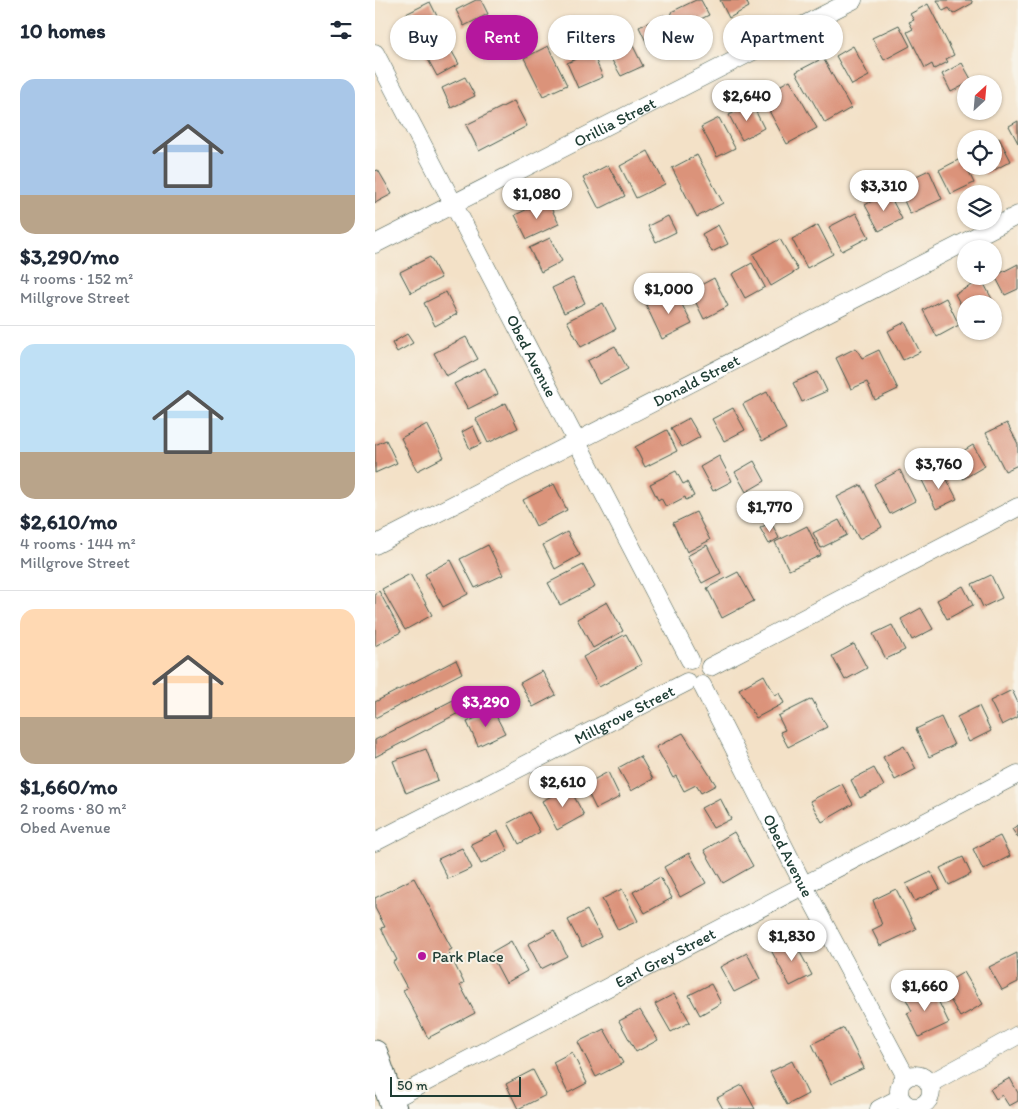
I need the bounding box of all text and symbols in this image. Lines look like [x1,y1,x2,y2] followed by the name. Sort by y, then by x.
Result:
[390,15,456,60] chip: Buy
[466,15,538,60] chip: Rent
[548,15,634,60] chip: Filters
[644,15,713,60] chip: New
[723,15,843,60] chip: Apartment
[327,16,355,44] icon: filters
[20,18,106,43] text: 10 homes
[957,75,1003,120] north arrow
[957,75,1002,340] map controls
[706,80,788,122] pin: $2,640
[723,86,771,105] text: $2,640
[570,93,659,151] street label: Orillia Street
[143,111,233,201] icon: home
[957,130,1002,175] button: locate
[843,170,925,212] pin: $3,310
[861,176,907,195] text: $3,310
[496,178,578,220] pin: $1,080
[513,184,561,203] text: $1,080
[957,185,1002,230] button: layers
[957,240,1002,285] button: +
[20,244,119,269] text: $3,290/mo
[20,269,133,288] text: 4 rooms · 152 m²
[628,272,710,315] pin: $1,000
[645,279,693,298] text: $1,000
[20,288,130,307] text: Millgrove Street
[957,295,1002,340] button: −
[503,311,561,400] street label: Obed Avenue
[650,350,743,410] street label: Donald Street
[143,377,233,467] icon: home
[898,448,980,490] pin: $3,760
[916,454,962,473] text: $3,760
[729,490,811,533] pin: $1,770
[747,497,793,516] text: $1,770
[20,509,118,534] text: $2,610/mo
[20,534,136,553] text: 4 rooms · 144 m²
[20,553,130,572] text: Millgrove Street
[143,642,233,732] icon: home
[571,681,677,748] street label: Millgrove Street
[445,686,527,728] pin: $3,290
[462,692,510,711] text: $3,290
[522,766,604,808] pin: $2,610
[540,772,586,791] text: $2,610
[20,774,118,799] text: $1,660/mo
[20,799,126,818] text: 2 rooms · 80 m²
[759,811,818,900] street label: Obed Avenue
[20,818,111,837] text: Obed Avenue
[751,920,833,962] pin: $1,830
[612,924,719,991] street label: Earl Grey Street
[769,926,815,945] text: $1,830
[432,947,504,966] place label: Park Place
[416,950,428,962] marker: Park Place
[884,970,966,1012] pin: $1,660
[902,976,948,995] text: $1,660
[390,1074,521,1097] scale bar
[397,1077,428,1094] text: 50 m

